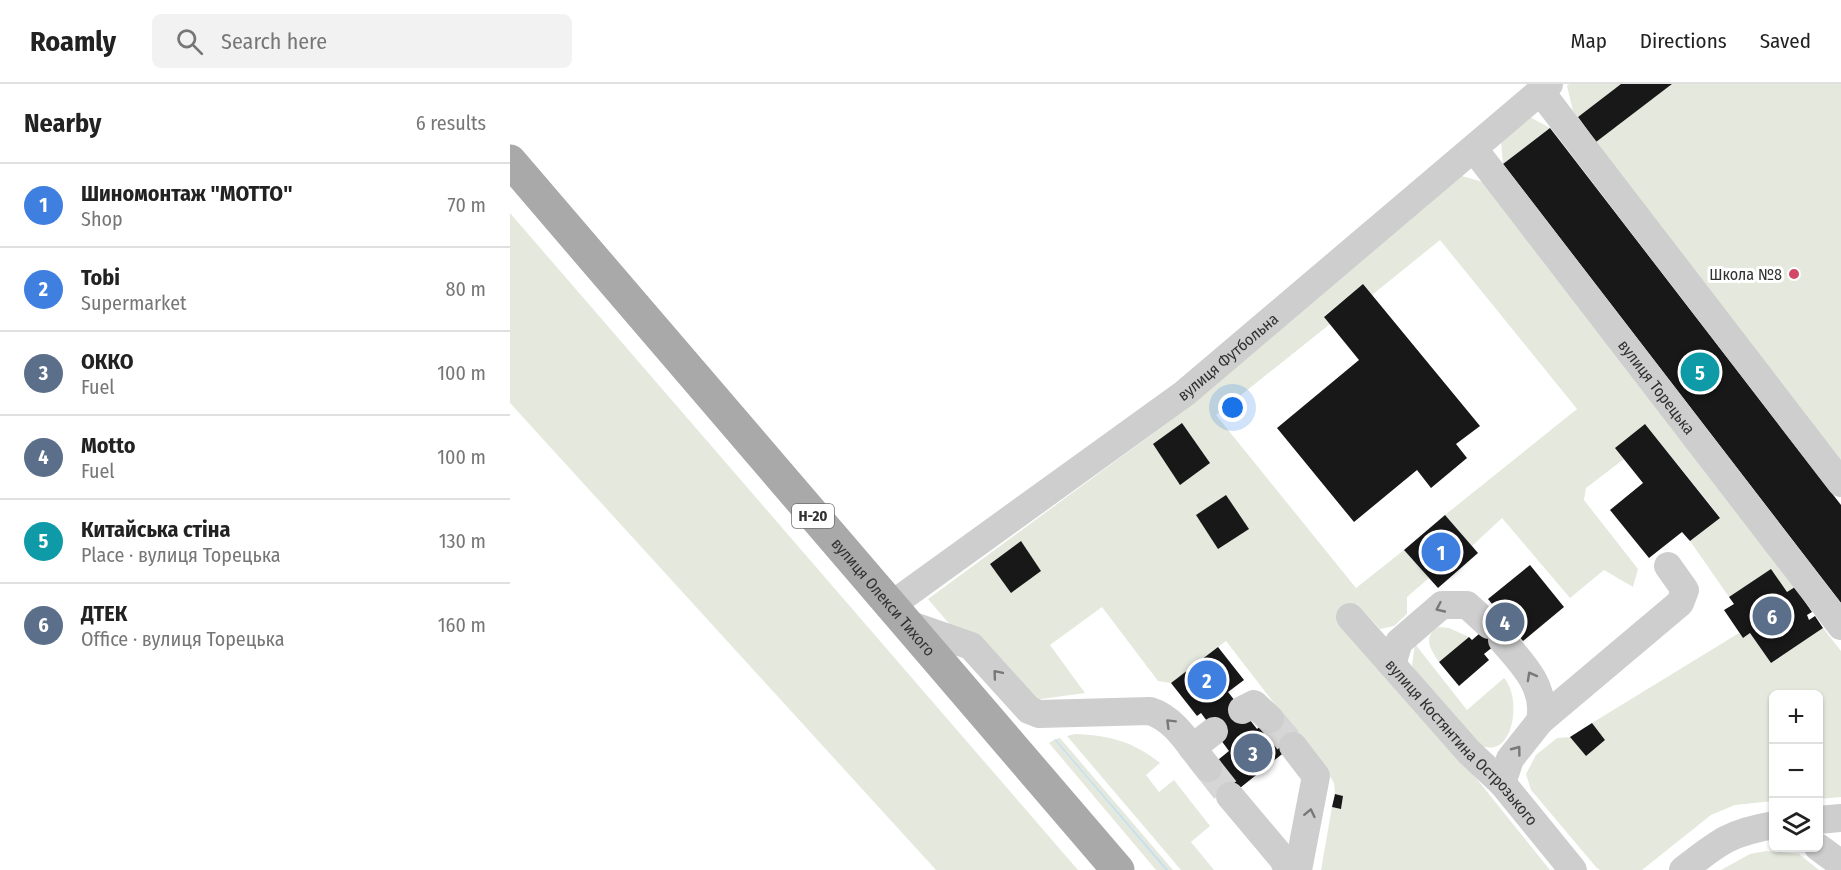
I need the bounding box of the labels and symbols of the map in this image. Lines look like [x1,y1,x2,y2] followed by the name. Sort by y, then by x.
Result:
[1709,265,1782,284] place label: Школа №8
[1787,267,1801,281] marker: Школа №8
[1174,309,1282,405] street label: вулиця Футбольна
[1614,336,1699,438] street label: вулиця Торецька
[1680,350,1720,394] pin: 5
[1218,393,1247,422] your location
[792,504,834,528] road number: Н-20
[1422,530,1460,574] pin: 1
[827,534,939,660] street label: вулиця Олекси Тихого
[1752,594,1792,638] pin: 6
[1486,600,1524,644] pin: 4
[1435,601,1446,613] one-way arrow
[1382,655,1542,829] street label: вулиця Костянтина Острозького
[1188,658,1226,702] pin: 2
[993,670,1004,681] one-way arrow
[1527,672,1538,682] one-way arrow
[1167,720,1178,731] one-way arrow
[1234,730,1272,776] pin: 3
[1510,745,1521,756] one-way arrow
[1303,808,1316,818] one-way arrow

